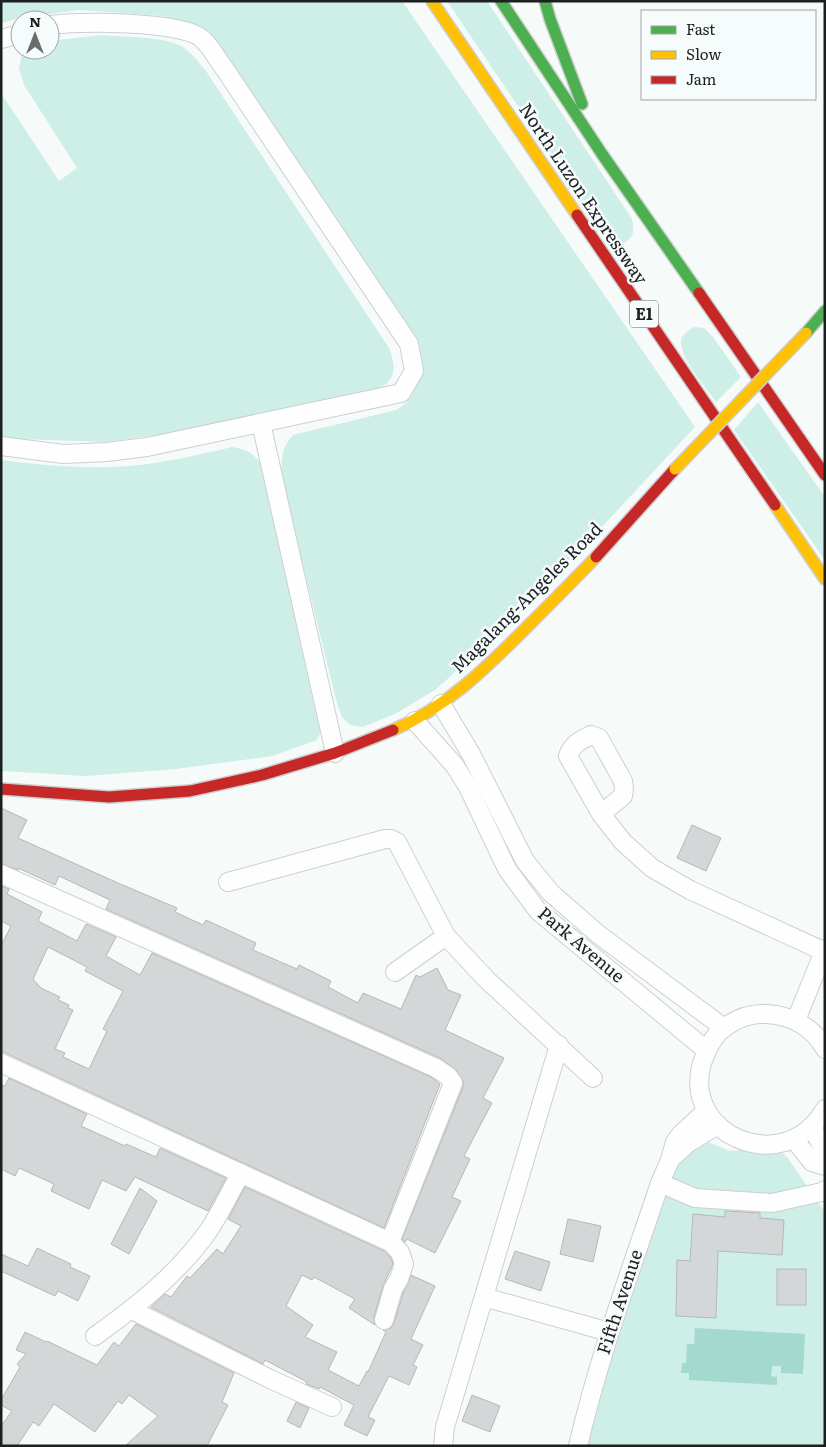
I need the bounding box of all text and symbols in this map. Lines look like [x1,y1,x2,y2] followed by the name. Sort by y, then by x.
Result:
[10,10,60,60] north arrow
[641,10,816,100] legend
[29,11,41,31] text: N
[686,17,715,40] text: Fast
[686,42,721,65] text: Slow
[686,67,717,90] text: Jam
[513,97,656,290] street label: North Luzon Expressway
[630,300,658,328] road number: E1
[444,515,608,679] street label: Magalang-Angeles Road
[533,899,631,988] street label: Park Avenue
[589,1246,648,1358] street label: Fifth Avenue

